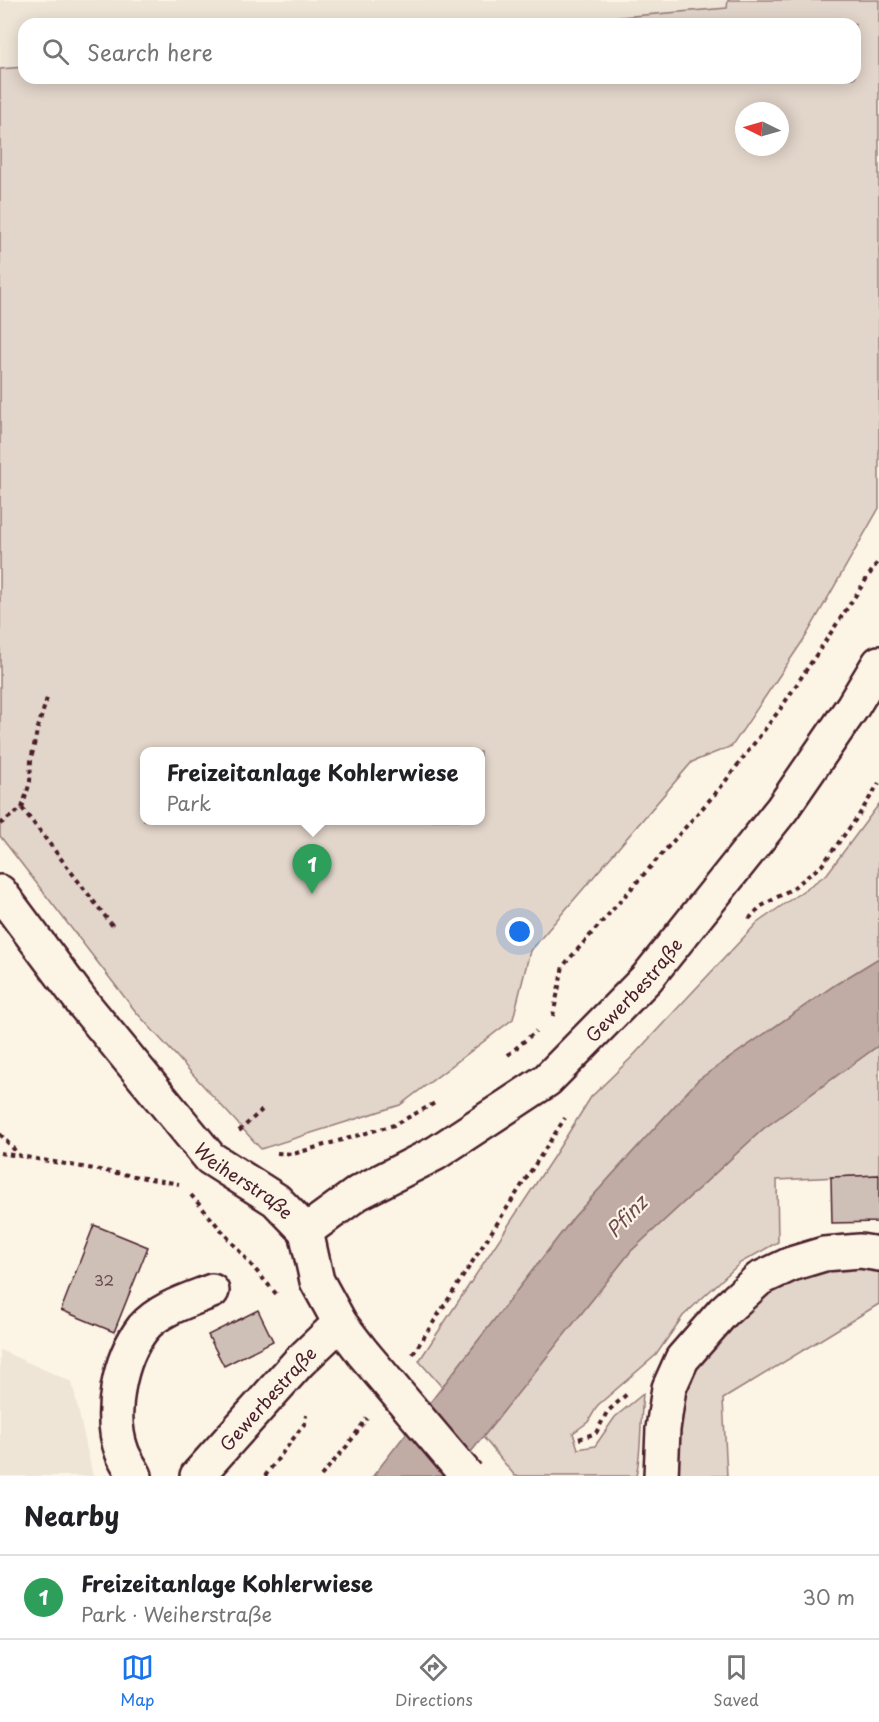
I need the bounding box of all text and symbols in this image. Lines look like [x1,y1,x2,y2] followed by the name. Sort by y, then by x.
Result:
[18,18,861,84] search box
[39,35,72,68] icon: search
[87,35,213,68] text: Search here
[735,102,789,156] north arrow
[140,747,485,825] popup
[166,755,459,788] text: Freizeitanlage Kohlerwiese
[166,788,211,818] text: Park
[292,844,332,894] pin: 1
[505,917,534,946] your location
[578,931,688,1048] street label: Gewerbestraße
[189,1136,300,1225] street label: Weiherstraße
[598,1186,655,1244] water label: Pfinz
[94,1268,114,1291] house number: 32
[213,1339,322,1456] street label: Gewerbestraße
[24,1496,119,1535] text: Nearby
[81,1566,373,1599] text: Freizeitanlage Kohlerwiese
[39,1582,48,1612] text: 1
[802,1582,855,1612] text: 30 m
[81,1599,272,1629] text: Park · Weiherstraße
[120,1651,154,1711] tab: Map
[395,1651,473,1711] tab: Directions
[713,1651,759,1711] tab: Saved

